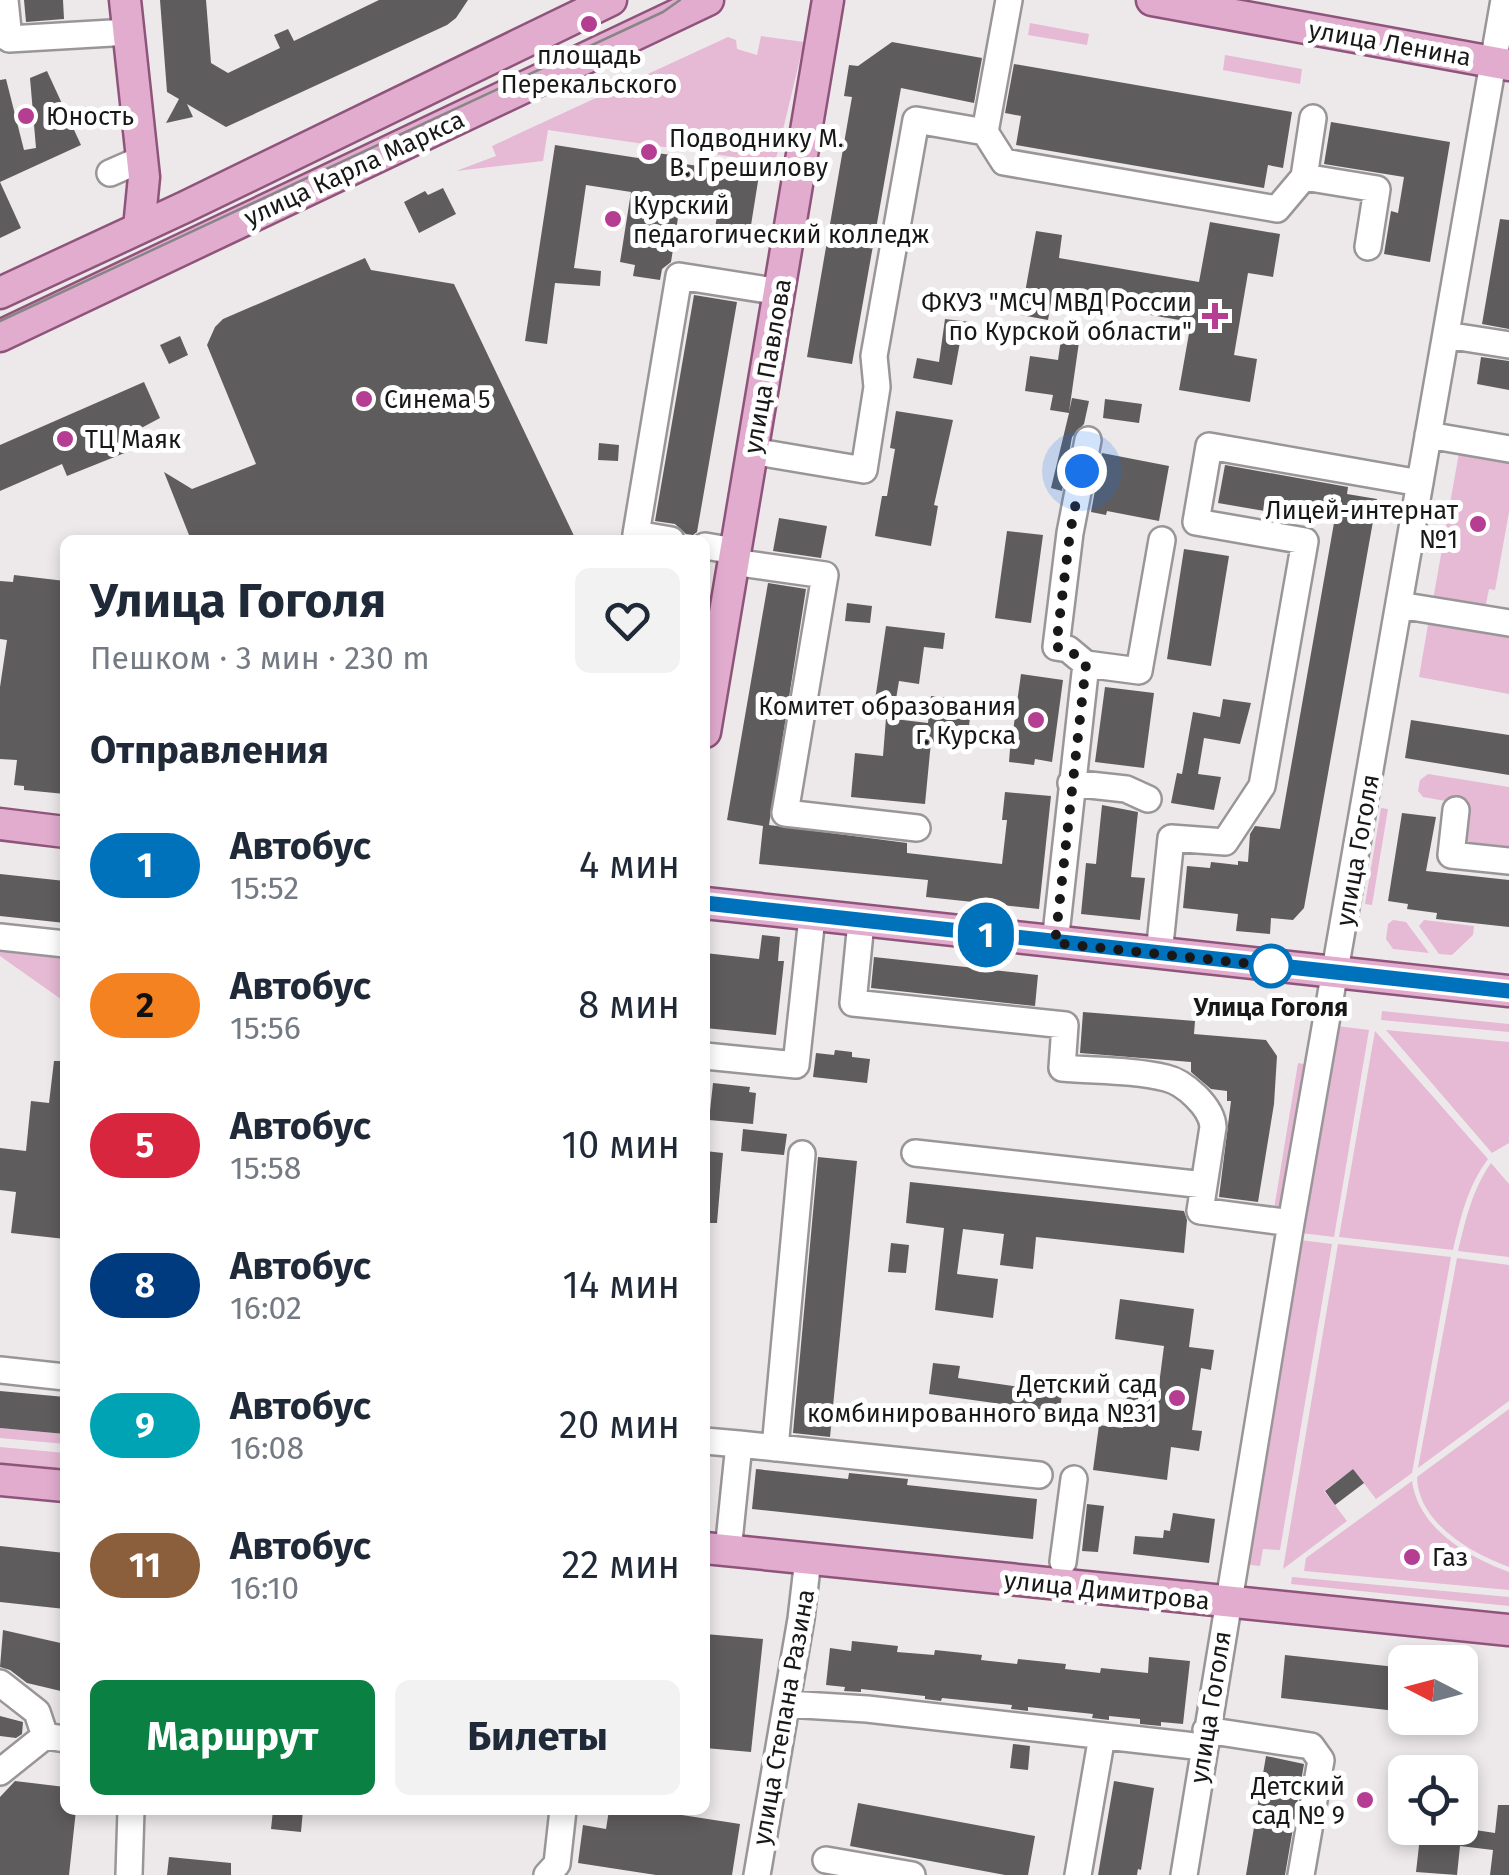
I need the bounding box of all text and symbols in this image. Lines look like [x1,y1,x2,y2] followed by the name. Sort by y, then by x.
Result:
[578,13,600,35] marker: площадь Перекальского
[1306,15,1474,73] street label: улица Ленина
[501,41,677,100] place label: площадь Перекальского
[46,102,134,132] place label: Юность
[15,105,37,127] marker: Юность
[240,105,469,233] street label: улица Карла Маркса
[669,124,844,183] place label: Подводнику М. В. Грешилову
[638,141,660,163] marker: Подводнику М. В. Грешилову
[633,191,929,250] place label: Курский педагогический колледж
[602,208,624,230] marker: Курский педагогический колледж
[738,276,798,456] street label: улица Павлова
[921,288,1192,347] place label: ФКУЗ "МСЧ МВД России по Курской области"
[1202,303,1228,329] marker: ФКУЗ "МСЧ МВД России по Курской области"
[384,385,491,415] place label: Синема 5
[353,388,375,410] marker: Синема 5
[85,425,181,455] place label: ТЦ Маяк
[54,428,76,450] marker: ТЦ Маяк
[1057,446,1107,496] your location
[1265,496,1459,555] place label: Лицей-интернат №1
[1467,513,1489,535] marker: Лицей-интернат №1
[575,568,680,673] button: heart
[90,572,386,630] text: Улица Гоголя
[90,639,430,677] text: Пешком · 3 мин · 230 m
[758,692,1016,751] place label: Комитет образования г. Курска
[1025,709,1047,731] marker: Комитет образования г. Курска
[90,727,329,773] text: Отправления
[1330,772,1386,928] street label: улица Гоголя
[230,823,371,869] text: Автобус
[579,842,680,888] text: 4 мин
[137,844,153,886] text: 1
[230,869,299,907] text: 15:52
[954,902,1018,968] line badge: 1
[978,914,994,956] text: 1
[1250,945,1292,987] marker: Улица Гоголя
[230,963,371,1009] text: Автобус
[578,982,680,1028] text: 8 мин
[136,984,154,1026] text: 2
[1193,993,1348,1023] place label: Улица Гоголя
[230,1009,301,1047] text: 15:56
[230,1103,371,1149] text: Автобус
[561,1122,680,1168] text: 10 мин
[136,1124,154,1166] text: 5
[230,1149,301,1187] text: 15:58
[230,1243,371,1289] text: Автобус
[562,1262,680,1308] text: 14 мин
[135,1264,155,1306] text: 8
[230,1289,302,1327] text: 16:02
[807,1370,1157,1429] place label: Детский сад комбинированного вида №31
[230,1383,371,1429] text: Автобус
[1166,1387,1188,1409] marker: Детский сад комбинированного вида №31
[559,1402,680,1448] text: 20 мин
[135,1404,155,1446] text: 9
[230,1429,304,1467] text: 16:08
[230,1523,371,1569] text: Автобус
[561,1542,680,1588] text: 22 мин
[1432,1543,1468,1573] place label: Газ
[129,1544,161,1586] text: 11
[1401,1546,1423,1568] marker: Газ
[1003,1565,1211,1617] street label: улица Димитрова
[230,1569,299,1607] text: 16:10
[747,1587,821,1848] street label: улица Степана Разина
[1184,1629,1238,1785] street label: улица Гоголя
[1388,1645,1478,1735] north arrow
[1388,1645,1478,1845] map controls
[90,1680,375,1795] button: Маршрут
[395,1680,680,1795] button: Билеты
[1388,1755,1478,1845] button: locate
[1250,1772,1345,1831] place label: Детский сад № 9
[1354,1789,1376,1811] marker: Детский сад № 9

